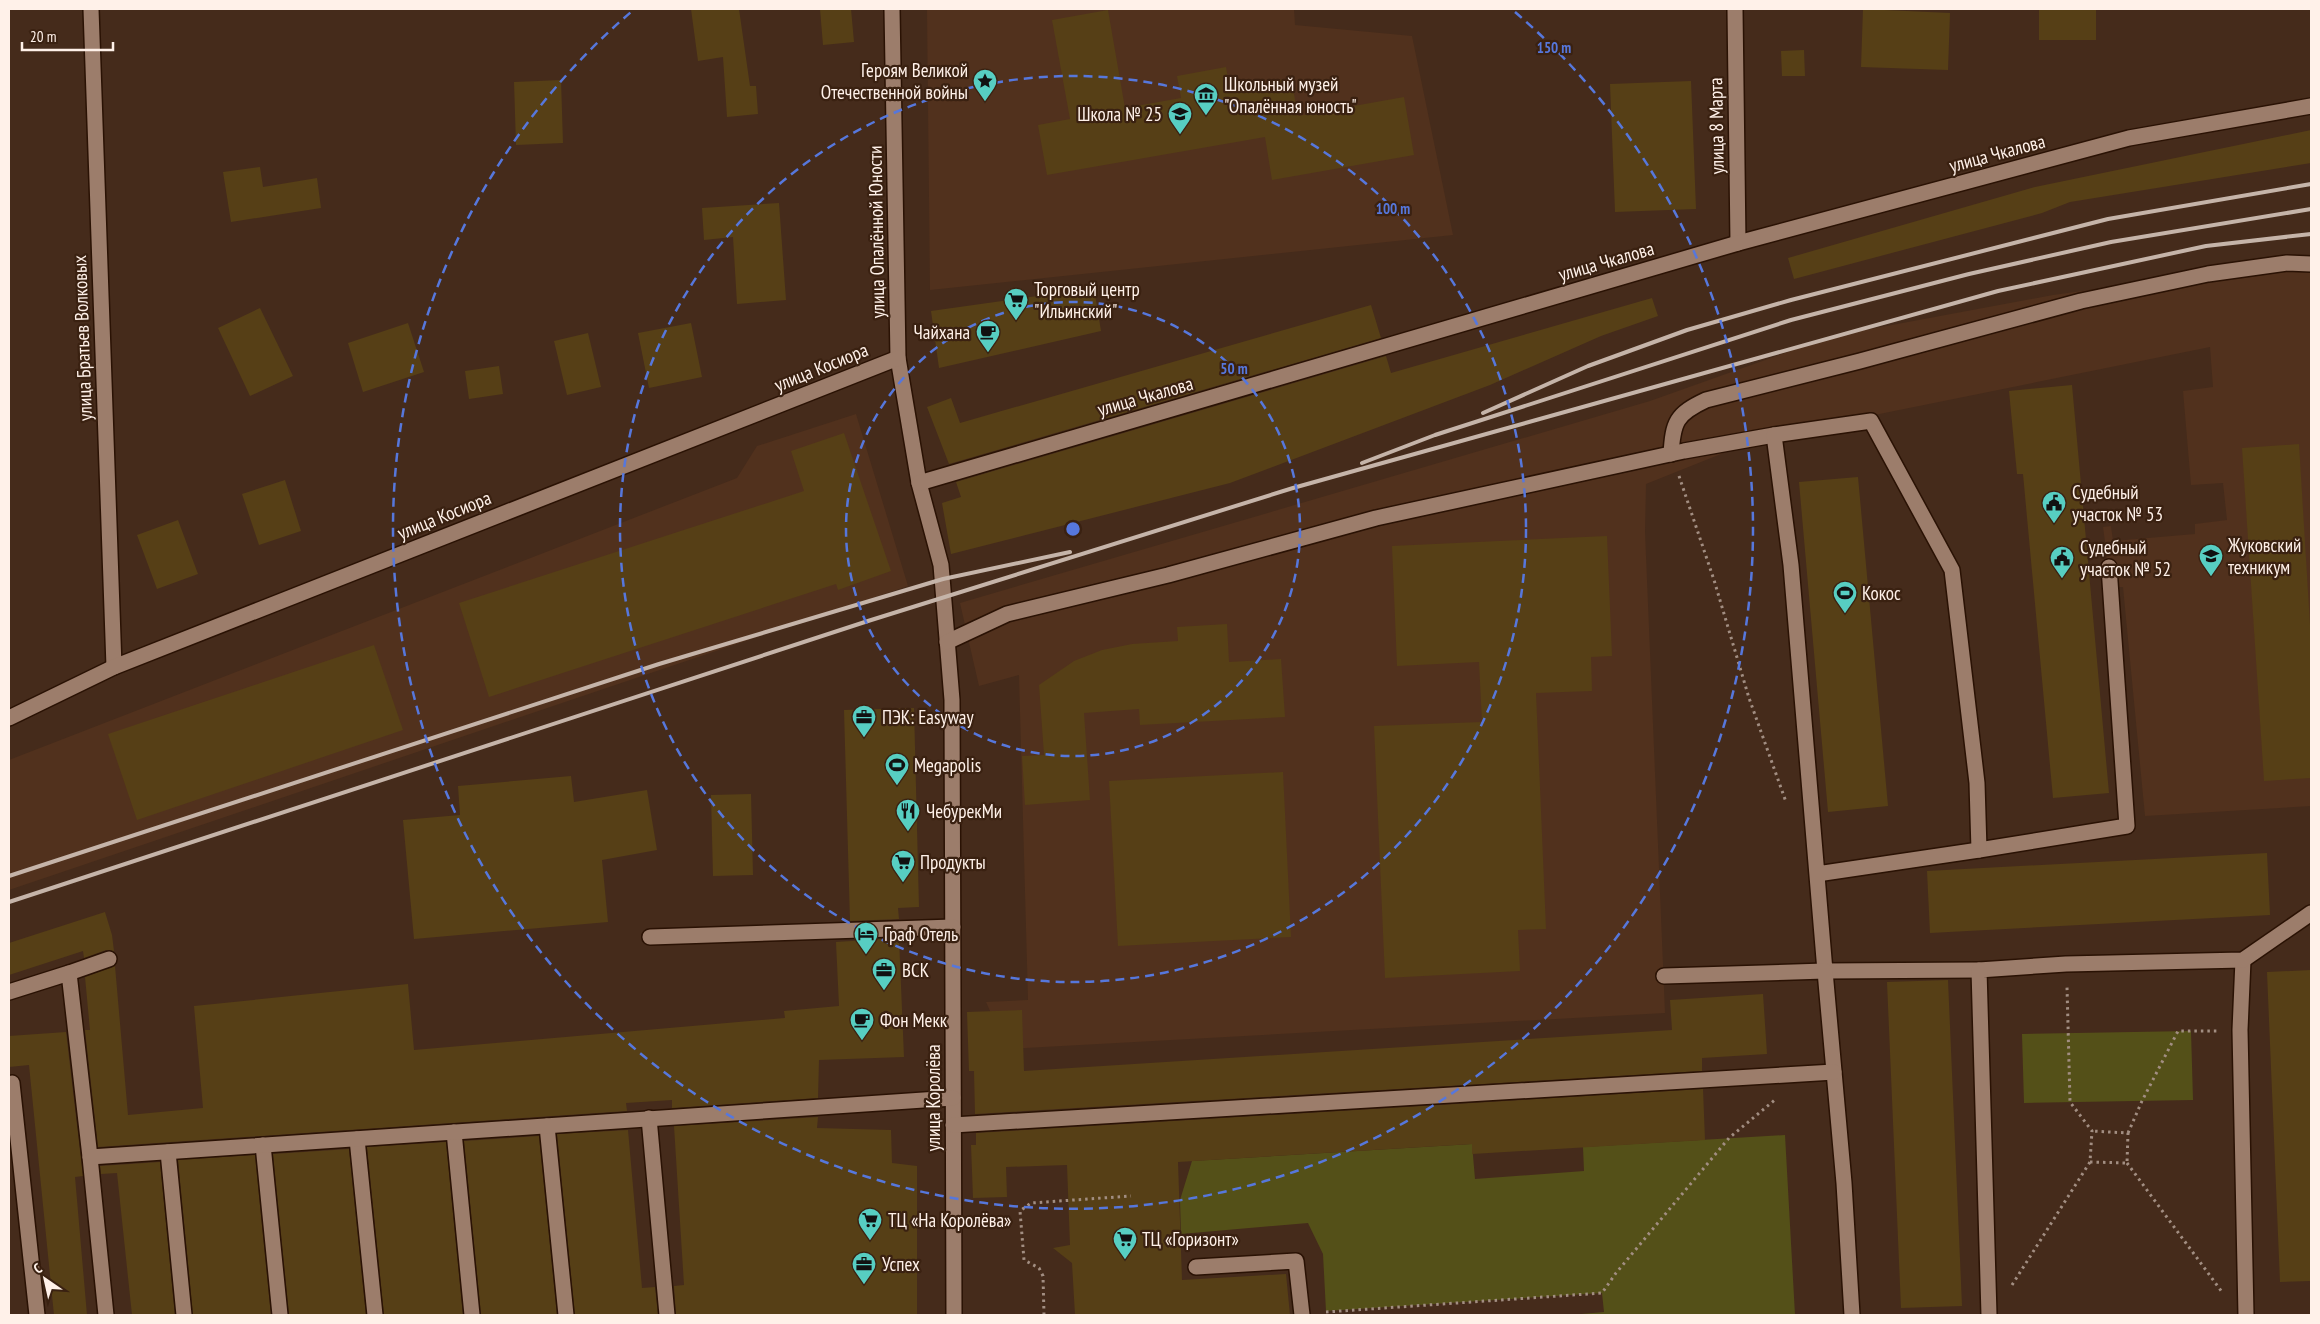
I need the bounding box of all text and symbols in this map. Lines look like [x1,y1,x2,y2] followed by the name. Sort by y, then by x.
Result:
[22,20,114,52] scale bar
[30,27,56,46] text: 20 m
[1537,38,1571,57] text: 150 m
[821,58,968,104] place label: Героям Великой Отечественной войны
[972,68,998,102] place icon: Героям Великой Отечественной войны
[1224,72,1357,118] place label: Школьный музей "Опалённая юность"
[1703,77,1729,175] street label: улица 8 Марта
[1193,82,1219,116] museum icon: Школьный музей "Опалённая юность"
[1167,101,1193,135] school or university icon: Школа № 25
[1077,102,1162,126] place label: Школа № 25
[1946,129,2048,177] street label: улица Чкалова
[862,145,890,319] street label: улица Опалённой Юности
[1376,199,1410,218] text: 100 m
[1555,236,1657,286] street label: улица Чкалова
[67,254,97,421] street label: улица Братьев Волковых
[1034,277,1140,323] place label: Торговый центр "Ильинский"
[1003,287,1029,321] supermarket icon: Торговый центр "Ильинский"
[975,319,1001,353] cafe icon: Чайхана
[914,320,970,344] place label: Чайхана
[771,337,871,397] street label: улица Косиора
[1220,359,1248,378] text: 50 m
[1094,371,1196,421] street label: улица Чкалова
[2072,480,2163,526] place label: Судебный участок № 53
[394,485,494,545] street label: улица Косиора
[2041,490,2067,524] public building icon: Судебный участок № 53
[1064,520,1082,538] centre of rings
[2227,533,2301,579] place label: Жуковский техникум
[2080,535,2171,581] place label: Судебный участок № 52
[2198,543,2224,577] school or university icon: Жуковский техникум
[2049,545,2075,579] public building icon: Судебный участок № 52
[1832,580,1858,614] sports icon: Кокос
[1862,581,1901,605] place label: Кокос
[851,704,877,738] office icon: ПЭК: Easyway
[882,705,974,729] place label: ПЭК: Easyway
[884,752,910,786] sports icon: Megapolis
[914,753,981,777] place label: Megapolis
[895,798,921,832] restaurant icon: ЧебурекМи
[926,799,1002,823] place label: ЧебурекМи
[890,849,916,883] supermarket icon: Продукты
[920,850,986,874] place label: Продукты
[853,921,879,955] hotel icon: Граф Отель
[884,922,958,946] place label: Граф Отель
[871,957,897,991] office icon: ВСК
[902,958,929,982] place label: ВСК
[849,1007,875,1041] cafe icon: Фон Мекк
[880,1008,948,1032] place label: Фон Мекк
[921,1045,945,1151] street label: улица Королёва
[857,1207,883,1241] supermarket icon: ТЦ «На Королёва»
[888,1208,1011,1232] place label: ТЦ «На Королёва»
[1112,1226,1138,1260] supermarket icon: ТЦ «Горизонт»
[1142,1227,1239,1251] place label: ТЦ «Горизонт»
[851,1251,877,1285] office icon: Успех
[882,1252,920,1276] place label: Успех
[20,1254,70,1304] north arrow
[30,1259,46,1277] text: С

